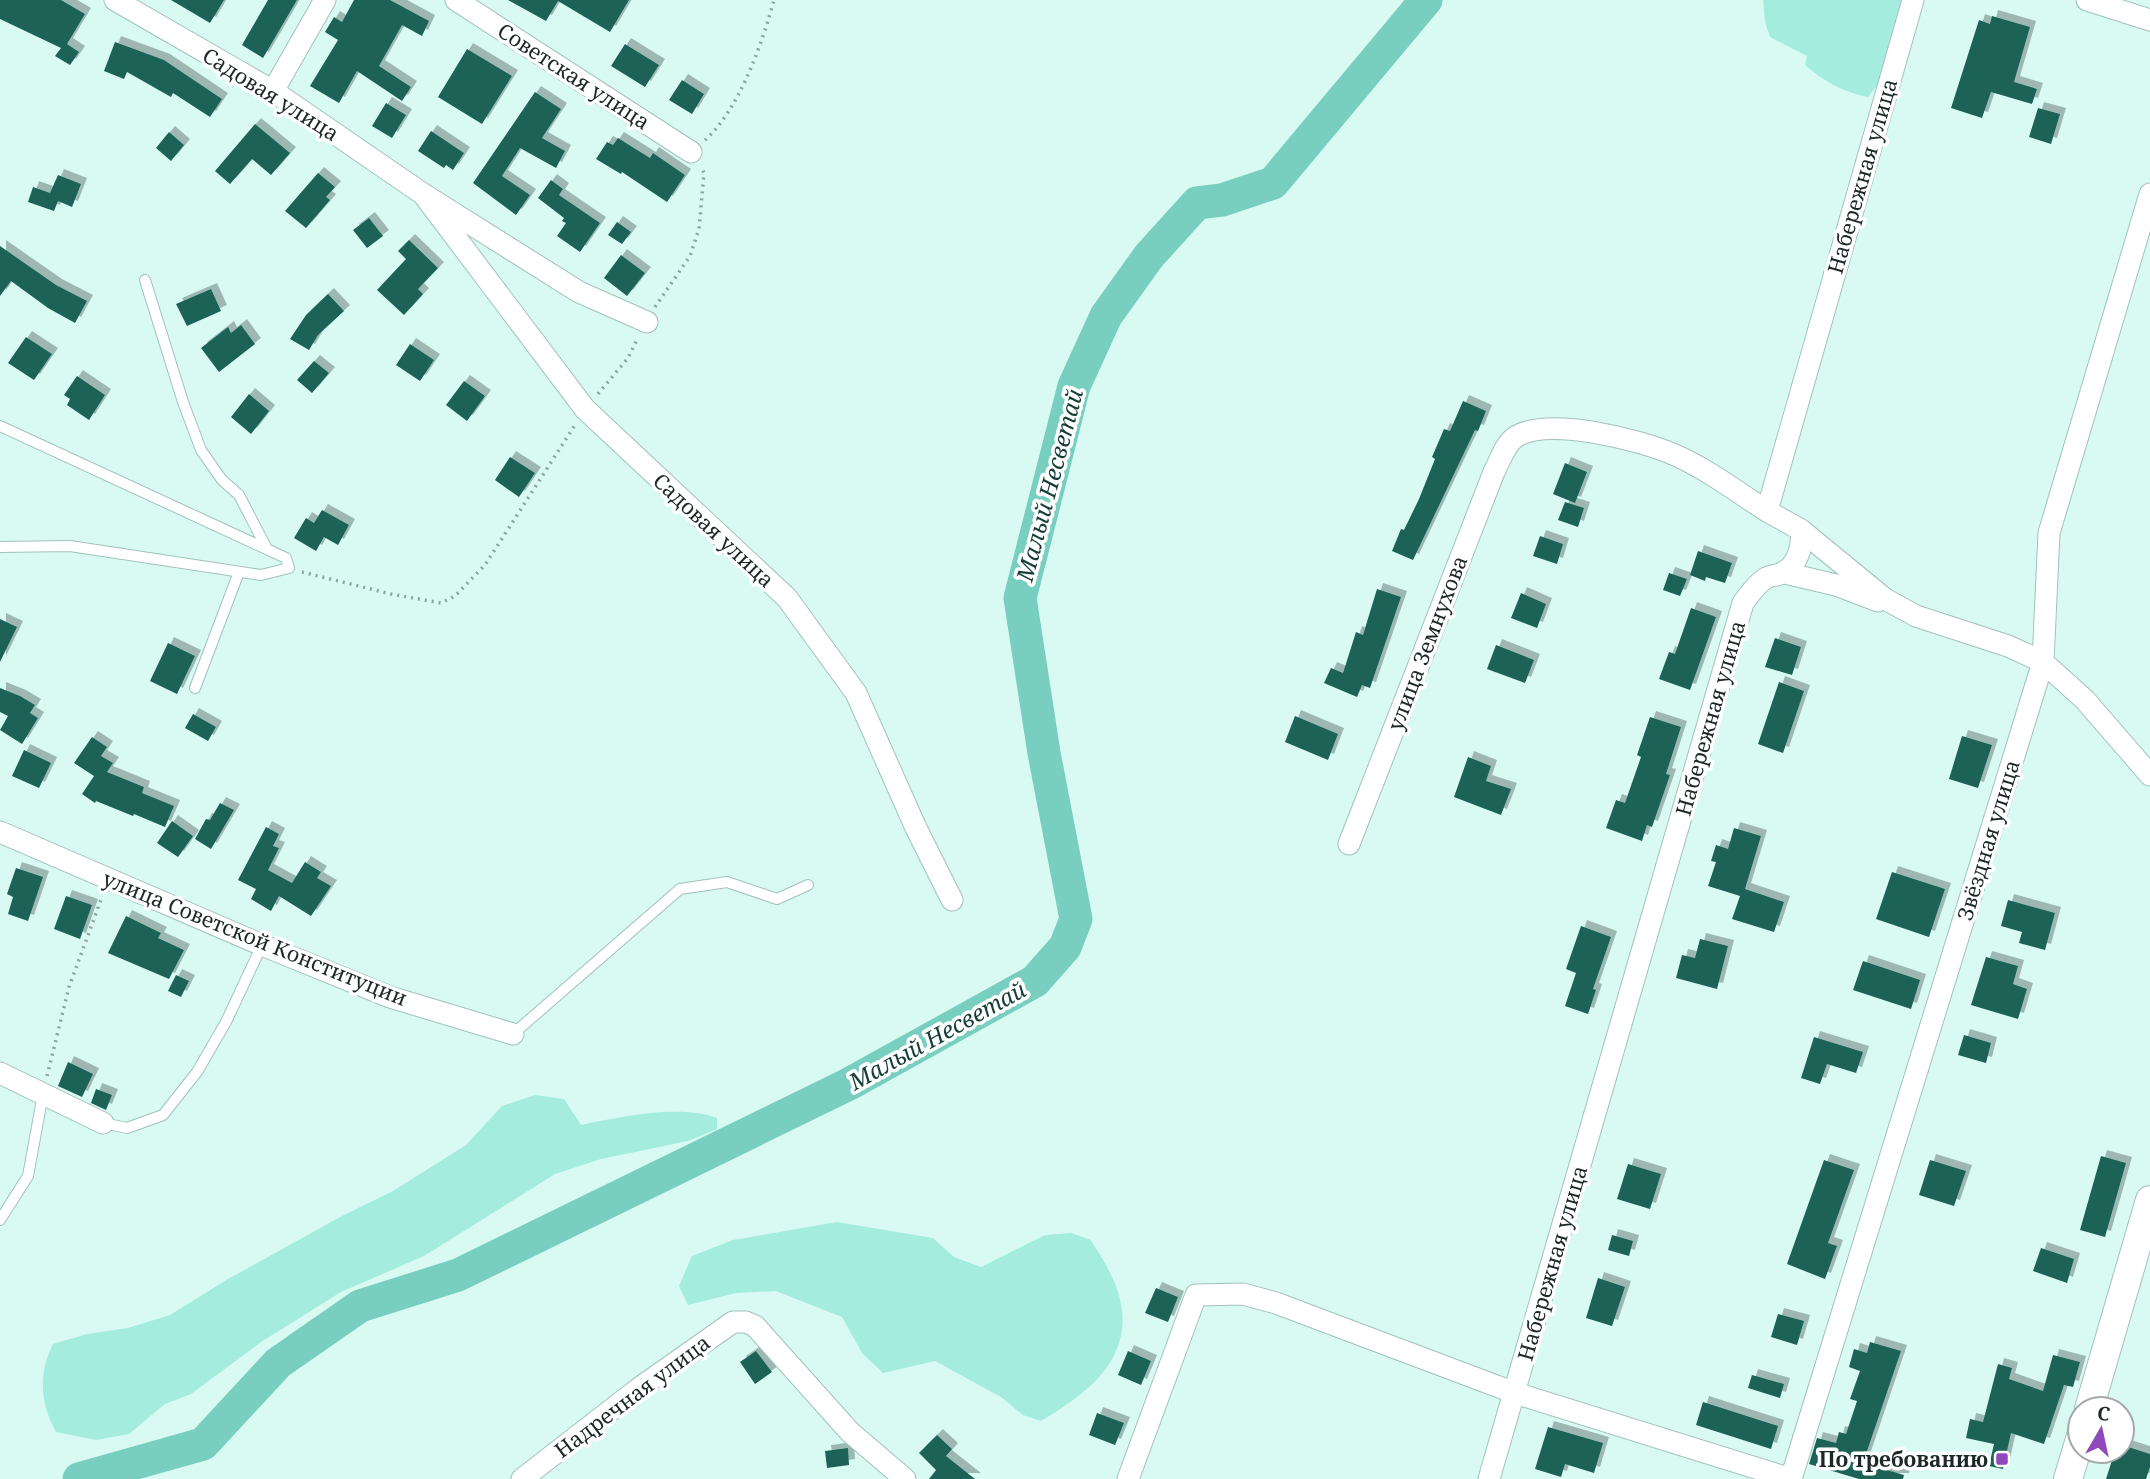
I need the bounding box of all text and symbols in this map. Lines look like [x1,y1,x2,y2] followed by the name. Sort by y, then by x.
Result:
[493,16,655,136] street label: Советская улица
[198,41,344,147] street label: Садовая улица
[1821,75,1903,277] street label: Набережная улица
[1008,385,1090,586] water label: Малый Несветай
[647,467,781,593] street label: Садовая улица
[1381,552,1473,734] street label: улица Земнухова
[1669,617,1751,819] street label: Набережная улица
[1950,756,2026,924] street label: Звёздная улица
[99,864,411,1012] street label: улица Советской Конституции
[842,973,1032,1097] water label: Малый Несветай
[1511,1162,1593,1364] street label: Набережная улица
[549,1328,715,1464] street label: Надречная улица
[2066,1395,2136,1465] north arrow
[2095,1399,2112,1427] text: С
[1819,1445,1988,1473] place label: По требованию
[1994,1451,2010,1467] marker: По требованию

